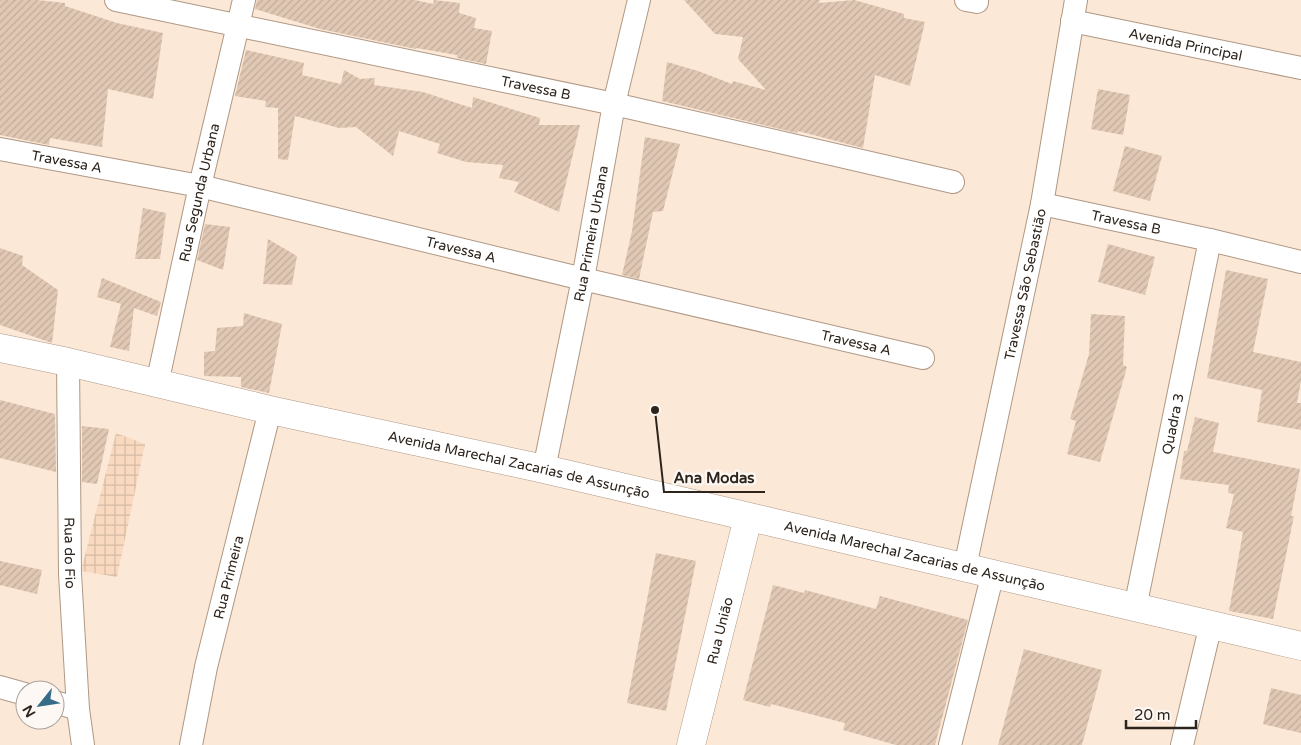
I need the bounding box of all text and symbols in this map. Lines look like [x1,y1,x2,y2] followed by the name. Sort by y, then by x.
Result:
[1127,24,1244,64] street label: Avenida Principal
[500,72,572,103] street label: Travessa B
[175,122,223,264] street label: Rua Segunda Urbana
[30,147,104,176] street label: Travessa A
[570,164,611,303] street label: Rua Primeira Urbana
[1090,206,1162,238] street label: Travessa B
[1001,207,1049,362] street label: Travessa São Sebastião
[424,233,498,266] street label: Travessa A
[819,326,893,359] street label: Travessa A
[1158,392,1187,456] street label: Quadra 3
[387,427,652,502] street label: Avenida Marechal Zacarias de Assunção
[664,462,765,492] callout: Ana Modas
[673,469,755,487] text: Ana Modas
[61,517,79,589] street label: Rua do Fio
[782,517,1047,594] street label: Avenida Marechal Zacarias de Assunção
[210,534,247,621] street label: Rua Primeira
[703,595,736,666] street label: Rua União
[15,680,65,730] north arrow
[1126,698,1196,730] scale bar
[19,702,39,720] text: N
[1134,706,1171,724] text: 20 m

